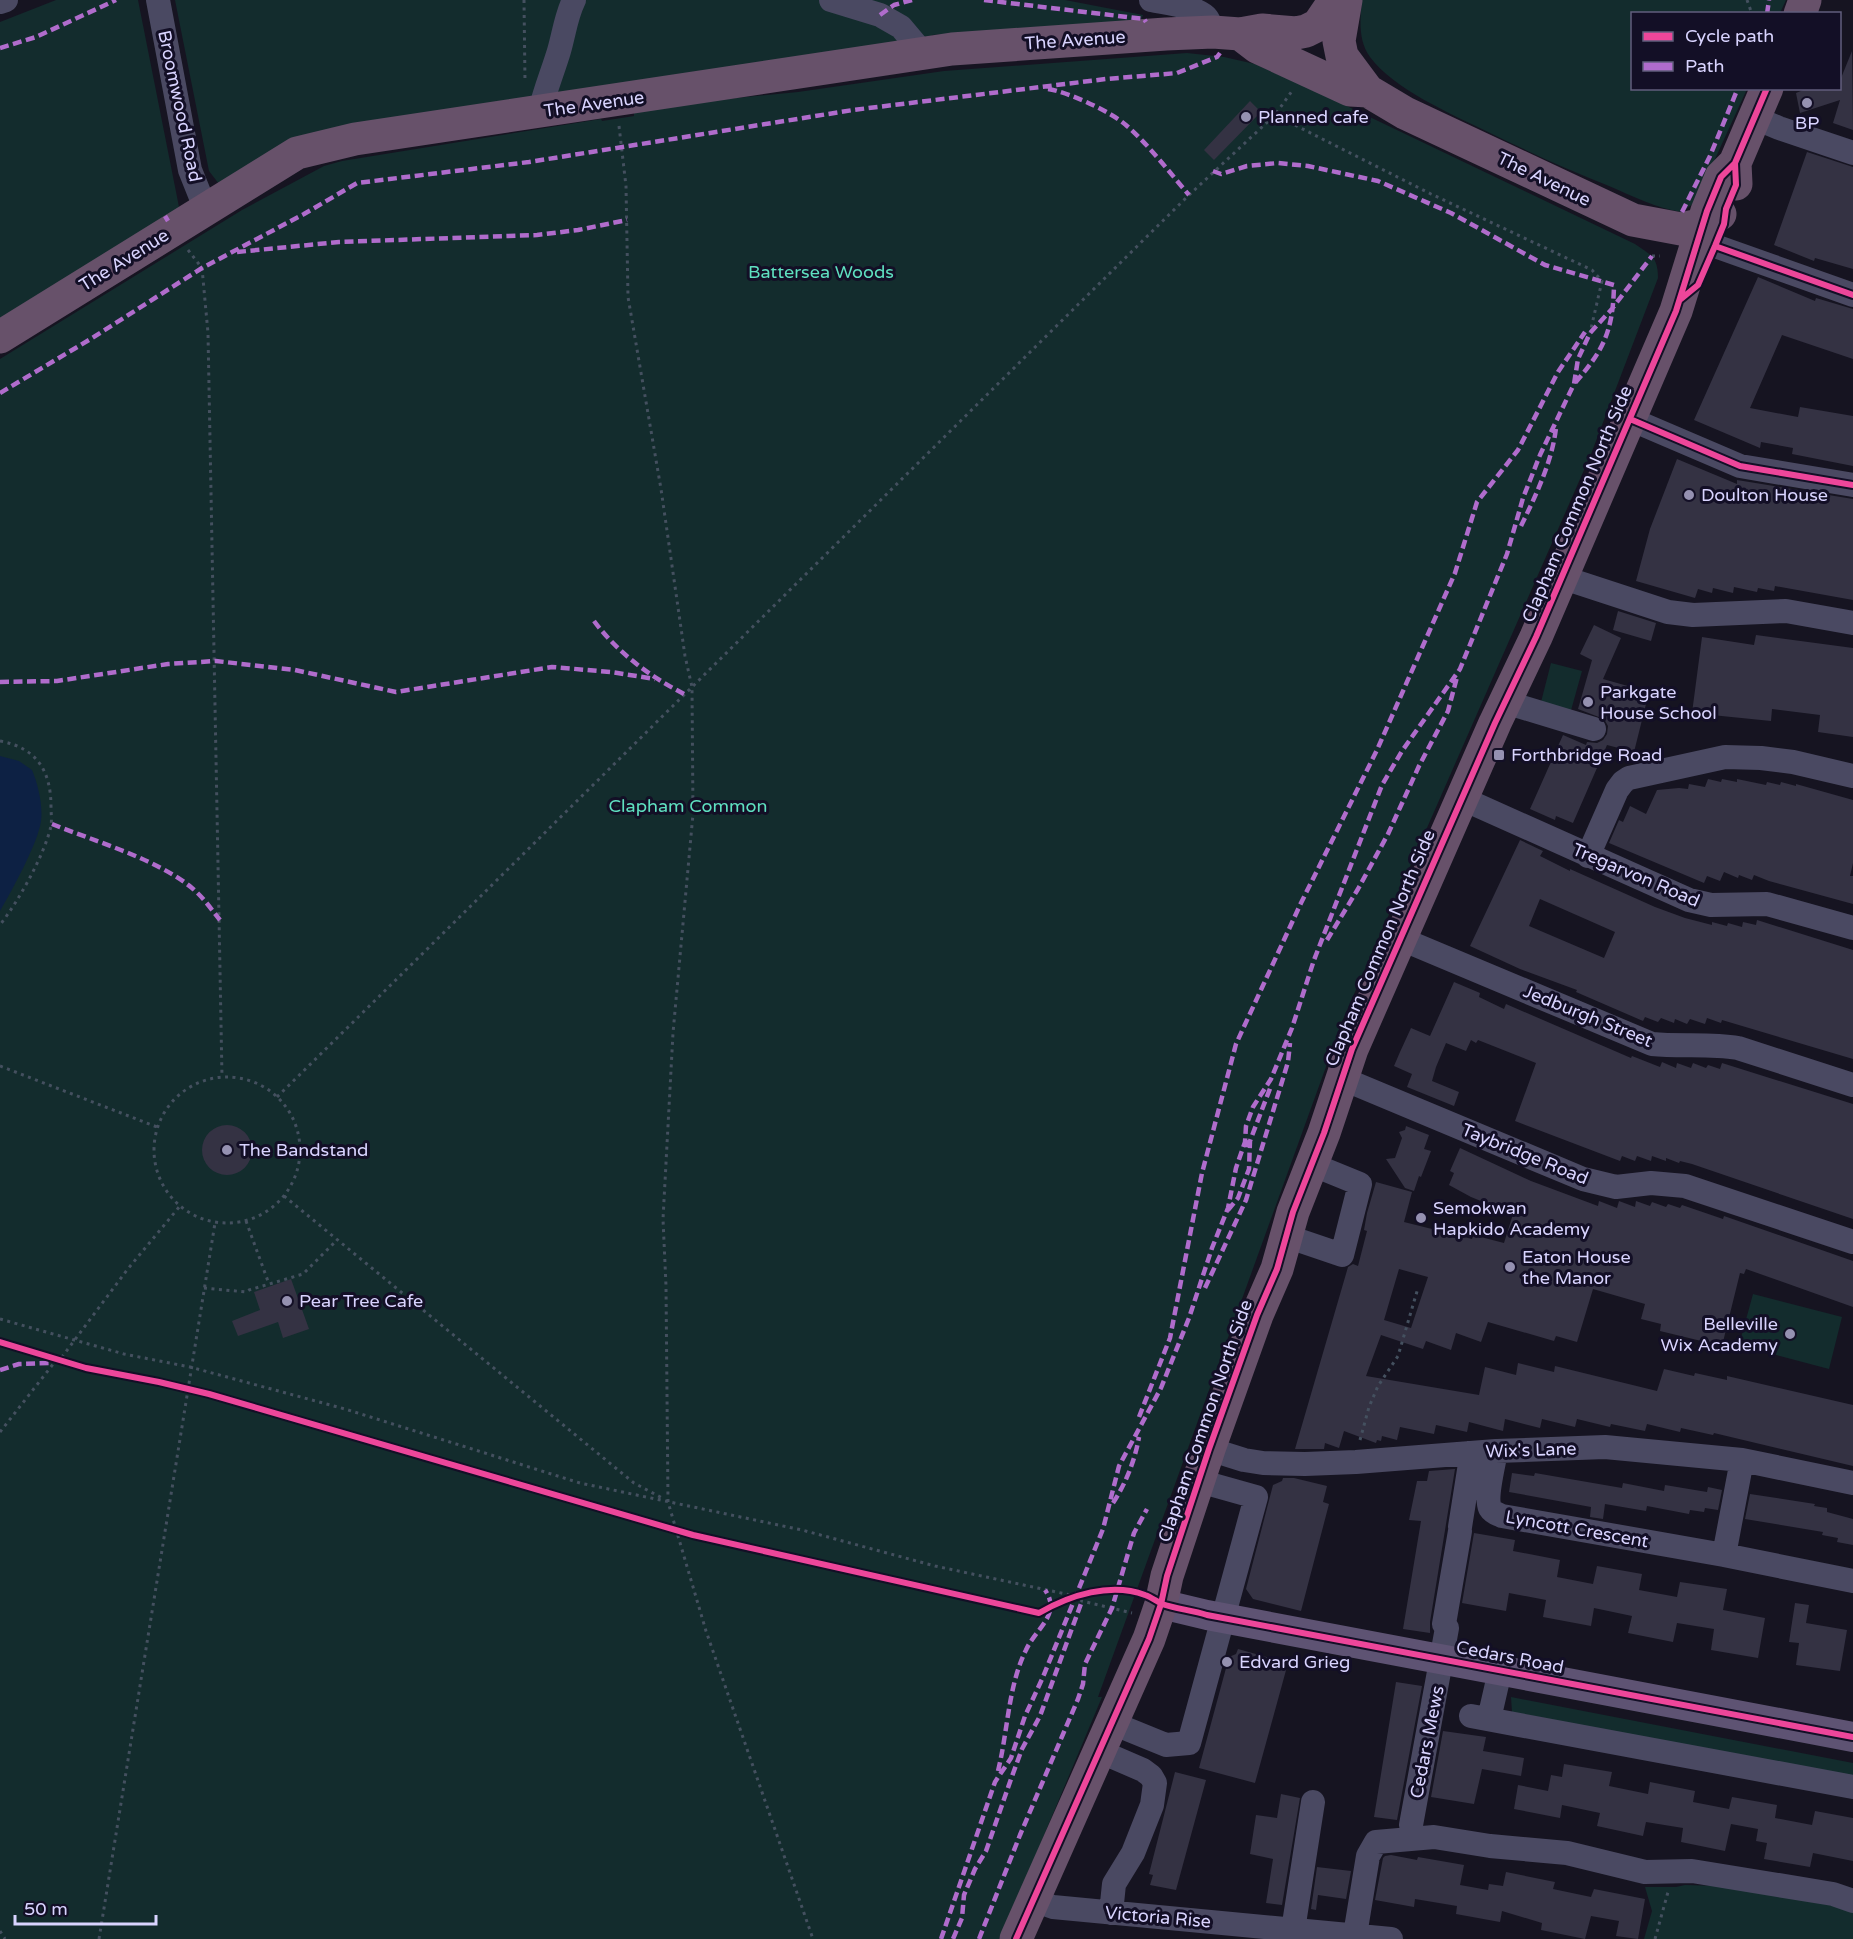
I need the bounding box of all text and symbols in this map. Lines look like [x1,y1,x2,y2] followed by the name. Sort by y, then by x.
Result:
[1631,12,1841,90] legend
[1685,25,1774,47] text: Cycle path
[1024,26,1126,54] street label: The Avenue
[153,28,207,184] street label: Broomwood Road
[1685,55,1724,77] text: Path
[542,86,646,122] street label: The Avenue
[1800,96,1814,110] marker: BP
[1258,106,1369,128] place label: Planned cafe
[1239,110,1253,124] marker: Planned cafe
[1795,112,1819,134] place label: BP
[1494,147,1594,211] street label: The Avenue
[75,224,173,296] street label: The Avenue
[748,261,894,283] park label: Battersea Woods
[1517,382,1637,626] street label: Clapham Common North Side
[1701,484,1828,506] place label: Doulton House
[1682,488,1696,502] marker: Doulton House
[1600,681,1717,724] place label: Parkgate House School
[1581,695,1595,709] marker: Parkgate House School
[1511,744,1662,766] place label: Forthbridge Road
[1492,748,1506,762] marker: Forthbridge Road
[609,795,767,817] park label: Clapham Common
[1320,826,1440,1070] street label: Clapham Common North Side
[1569,838,1703,912] street label: Tregarvon Road
[1520,980,1656,1052] street label: Jedburgh Street
[1458,1119,1592,1189] street label: Taybridge Road
[239,1139,368,1161] place label: The Bandstand
[220,1143,234,1157] marker: The Bandstand
[1433,1197,1590,1240] place label: Semokwan Hapkido Academy
[1414,1211,1428,1225] marker: Semokwan Hapkido Academy
[1522,1246,1631,1289] place label: Eaton House the Manor
[1503,1260,1517,1274] marker: Eaton House the Manor
[299,1290,423,1312] place label: Pear Tree Cafe
[280,1294,294,1308] marker: Pear Tree Cafe
[1153,1297,1257,1545] street label: Clapham Common North Side
[1661,1313,1778,1356] place label: Belleville Wix Academy
[1783,1327,1797,1341] marker: Belleville Wix Academy
[1485,1437,1577,1463] street label: Wix's Lane
[1504,1506,1650,1552] street label: Lyncott Crescent
[1454,1636,1566,1678] street label: Cedars Road
[1239,1651,1350,1673] place label: Edvard Grieg
[1220,1655,1234,1669] marker: Edvard Grieg
[1405,1684,1449,1800] street label: Cedars Mews
[15,1888,156,1926] scale bar
[24,1898,68,1920] text: 50 m
[1104,1901,1212,1933] street label: Victoria Rise

